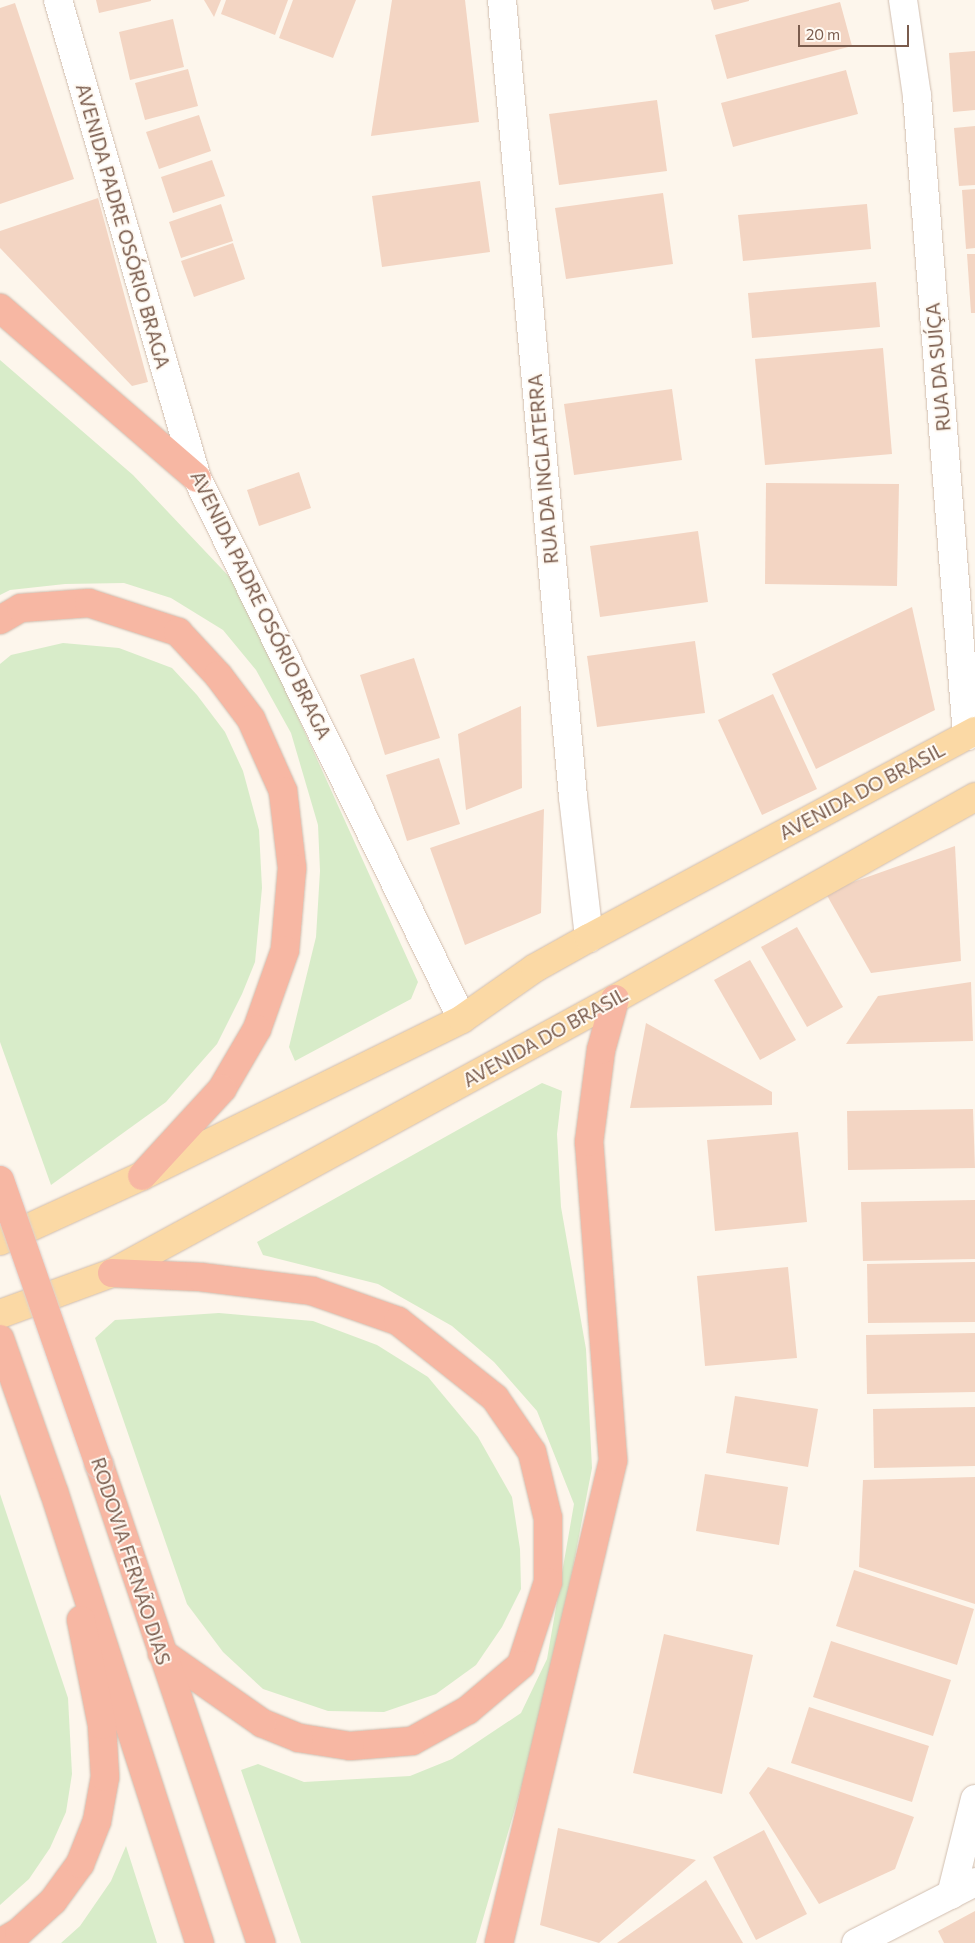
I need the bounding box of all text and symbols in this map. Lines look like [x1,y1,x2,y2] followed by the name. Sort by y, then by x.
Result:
[800,15,911,47] scale bar
[806,25,840,43] text: 20 m
[71,81,175,371] street label: AVENIDA PADRE OSÓRIO BRAGA
[921,302,955,432] street label: RUA DA SUÍÇA
[523,373,563,565] street label: RUA DA INGLATERRA
[186,467,336,743] street label: AVENIDA PADRE OSÓRIO BRAGA
[775,738,949,844] street label: AVENIDA DO BRASIL
[459,982,631,1092] street label: AVENIDA DO BRASIL
[87,1454,175,1668] street label: RODOVIA FERNÃO DIAS

